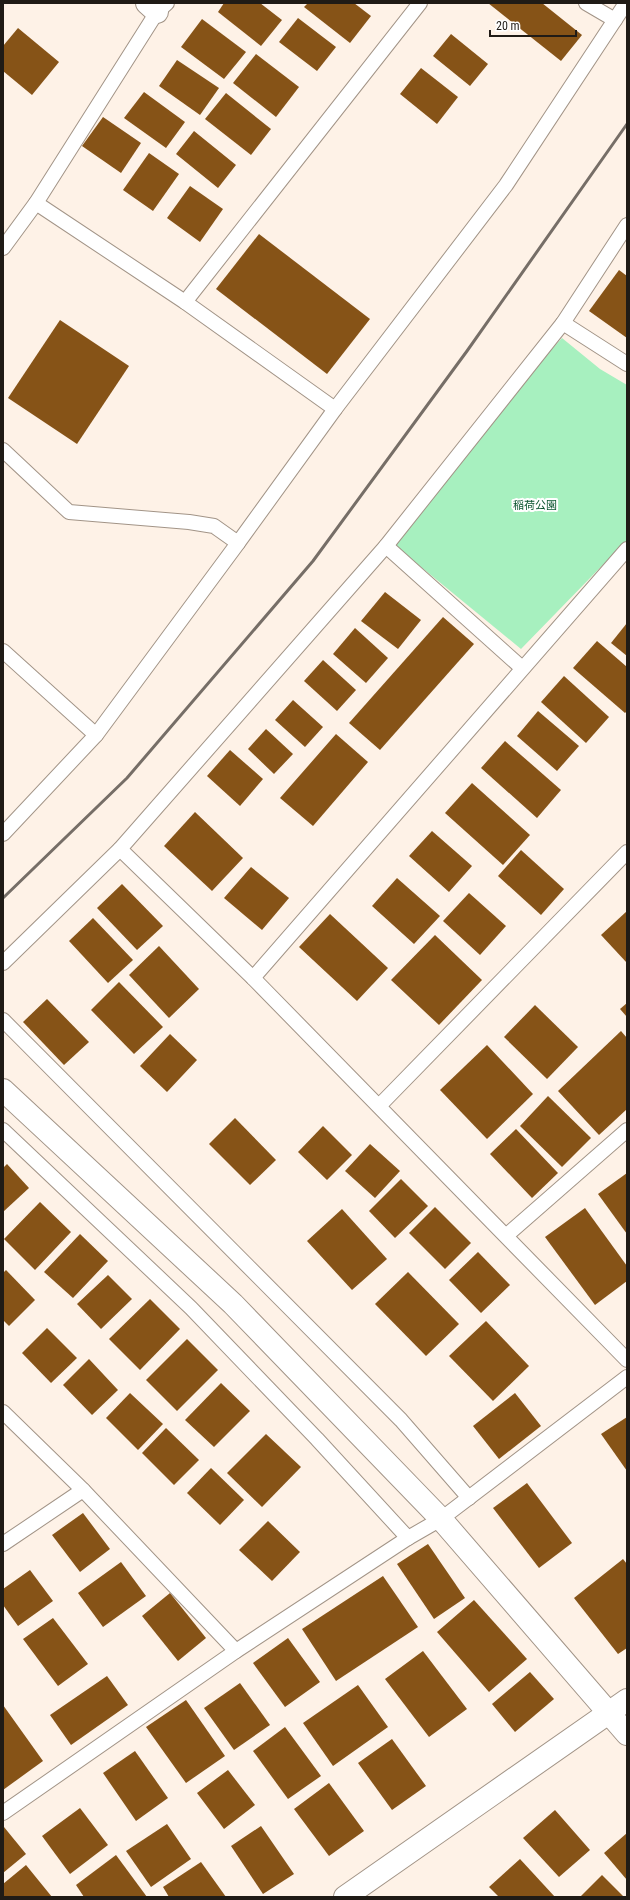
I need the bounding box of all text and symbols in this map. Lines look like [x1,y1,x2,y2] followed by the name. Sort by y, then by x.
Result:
[490,12,576,38] scale bar
[496,19,520,33] text: 20 m
[513,499,557,512] park label: 稲荷公園

